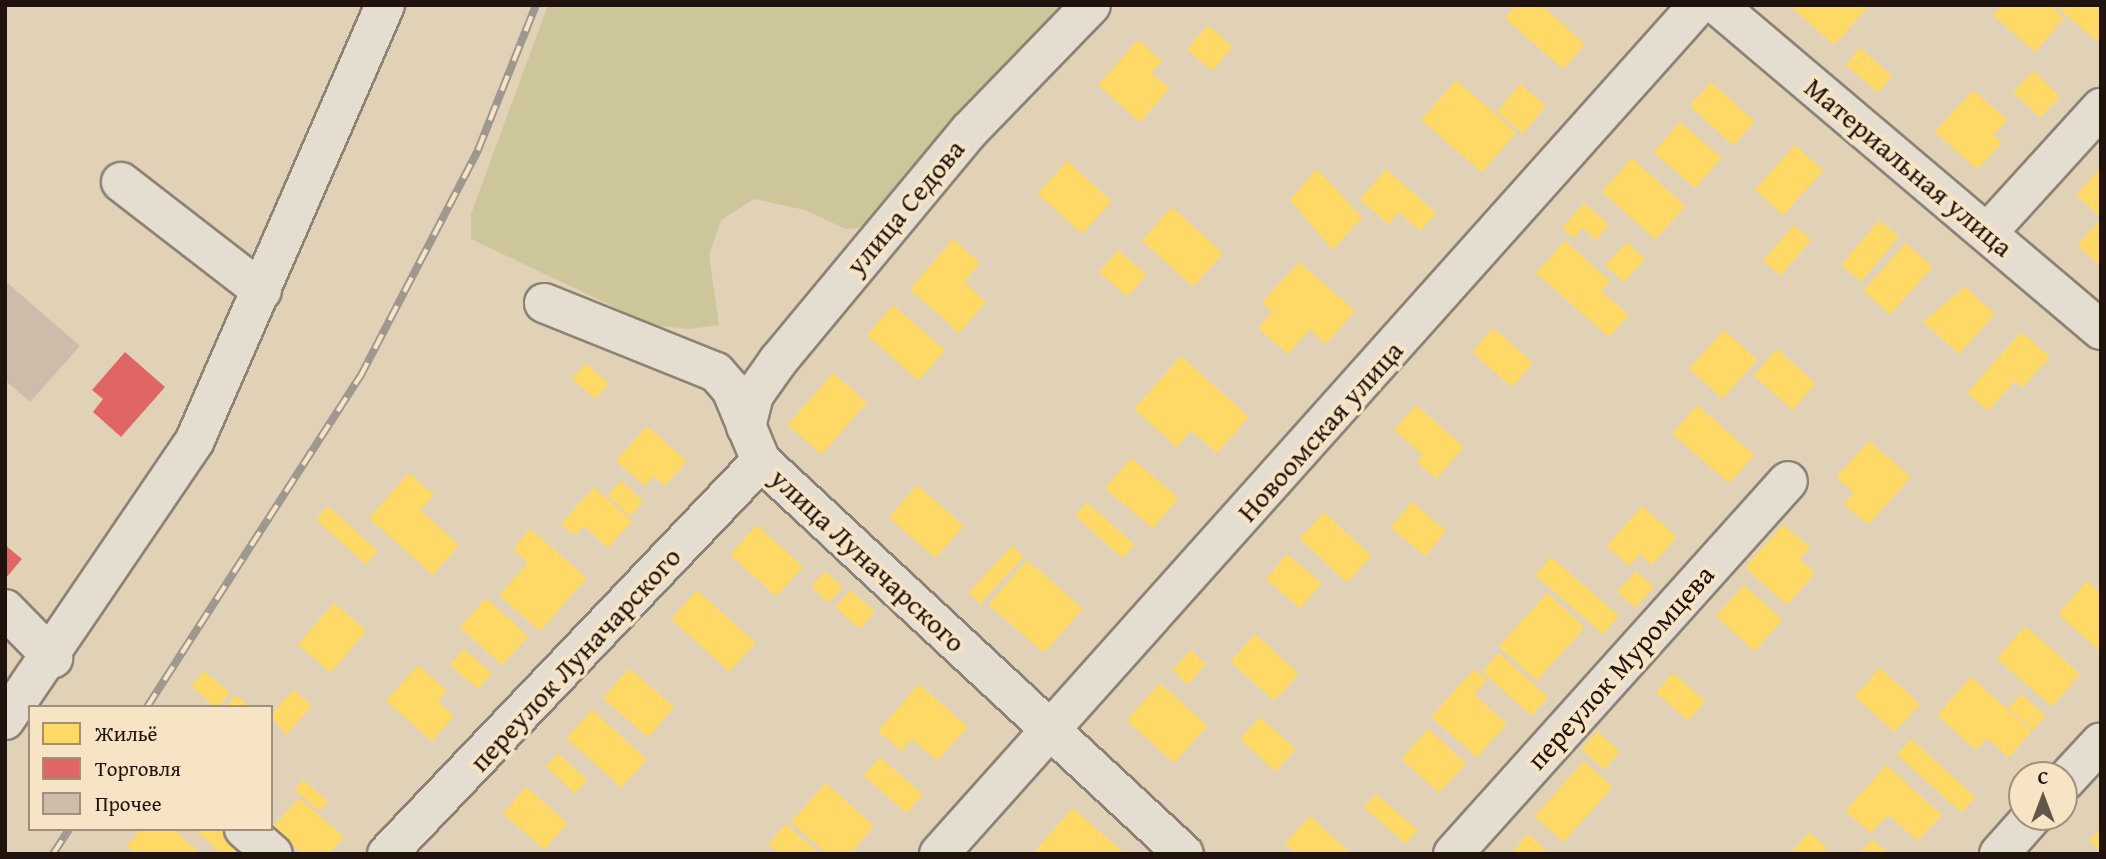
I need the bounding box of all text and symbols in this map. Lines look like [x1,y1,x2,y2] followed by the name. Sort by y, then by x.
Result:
[1798,70,2020,264] street label: Материальная улица
[839,132,971,282] street label: улица Седова
[1230,334,1410,528] street label: Новоомская улица
[764,461,972,659] street label: улица Луначарского
[462,540,688,778] street label: переулок Луначарского
[1519,558,1721,776] street label: переулок Муромцева
[28,705,273,831] legend
[95,718,157,749] text: Жильё
[95,753,181,784] text: Торговля
[2008,761,2078,831] north arrow
[2038,763,2048,791] text: С
[95,788,162,819] text: Прочее

